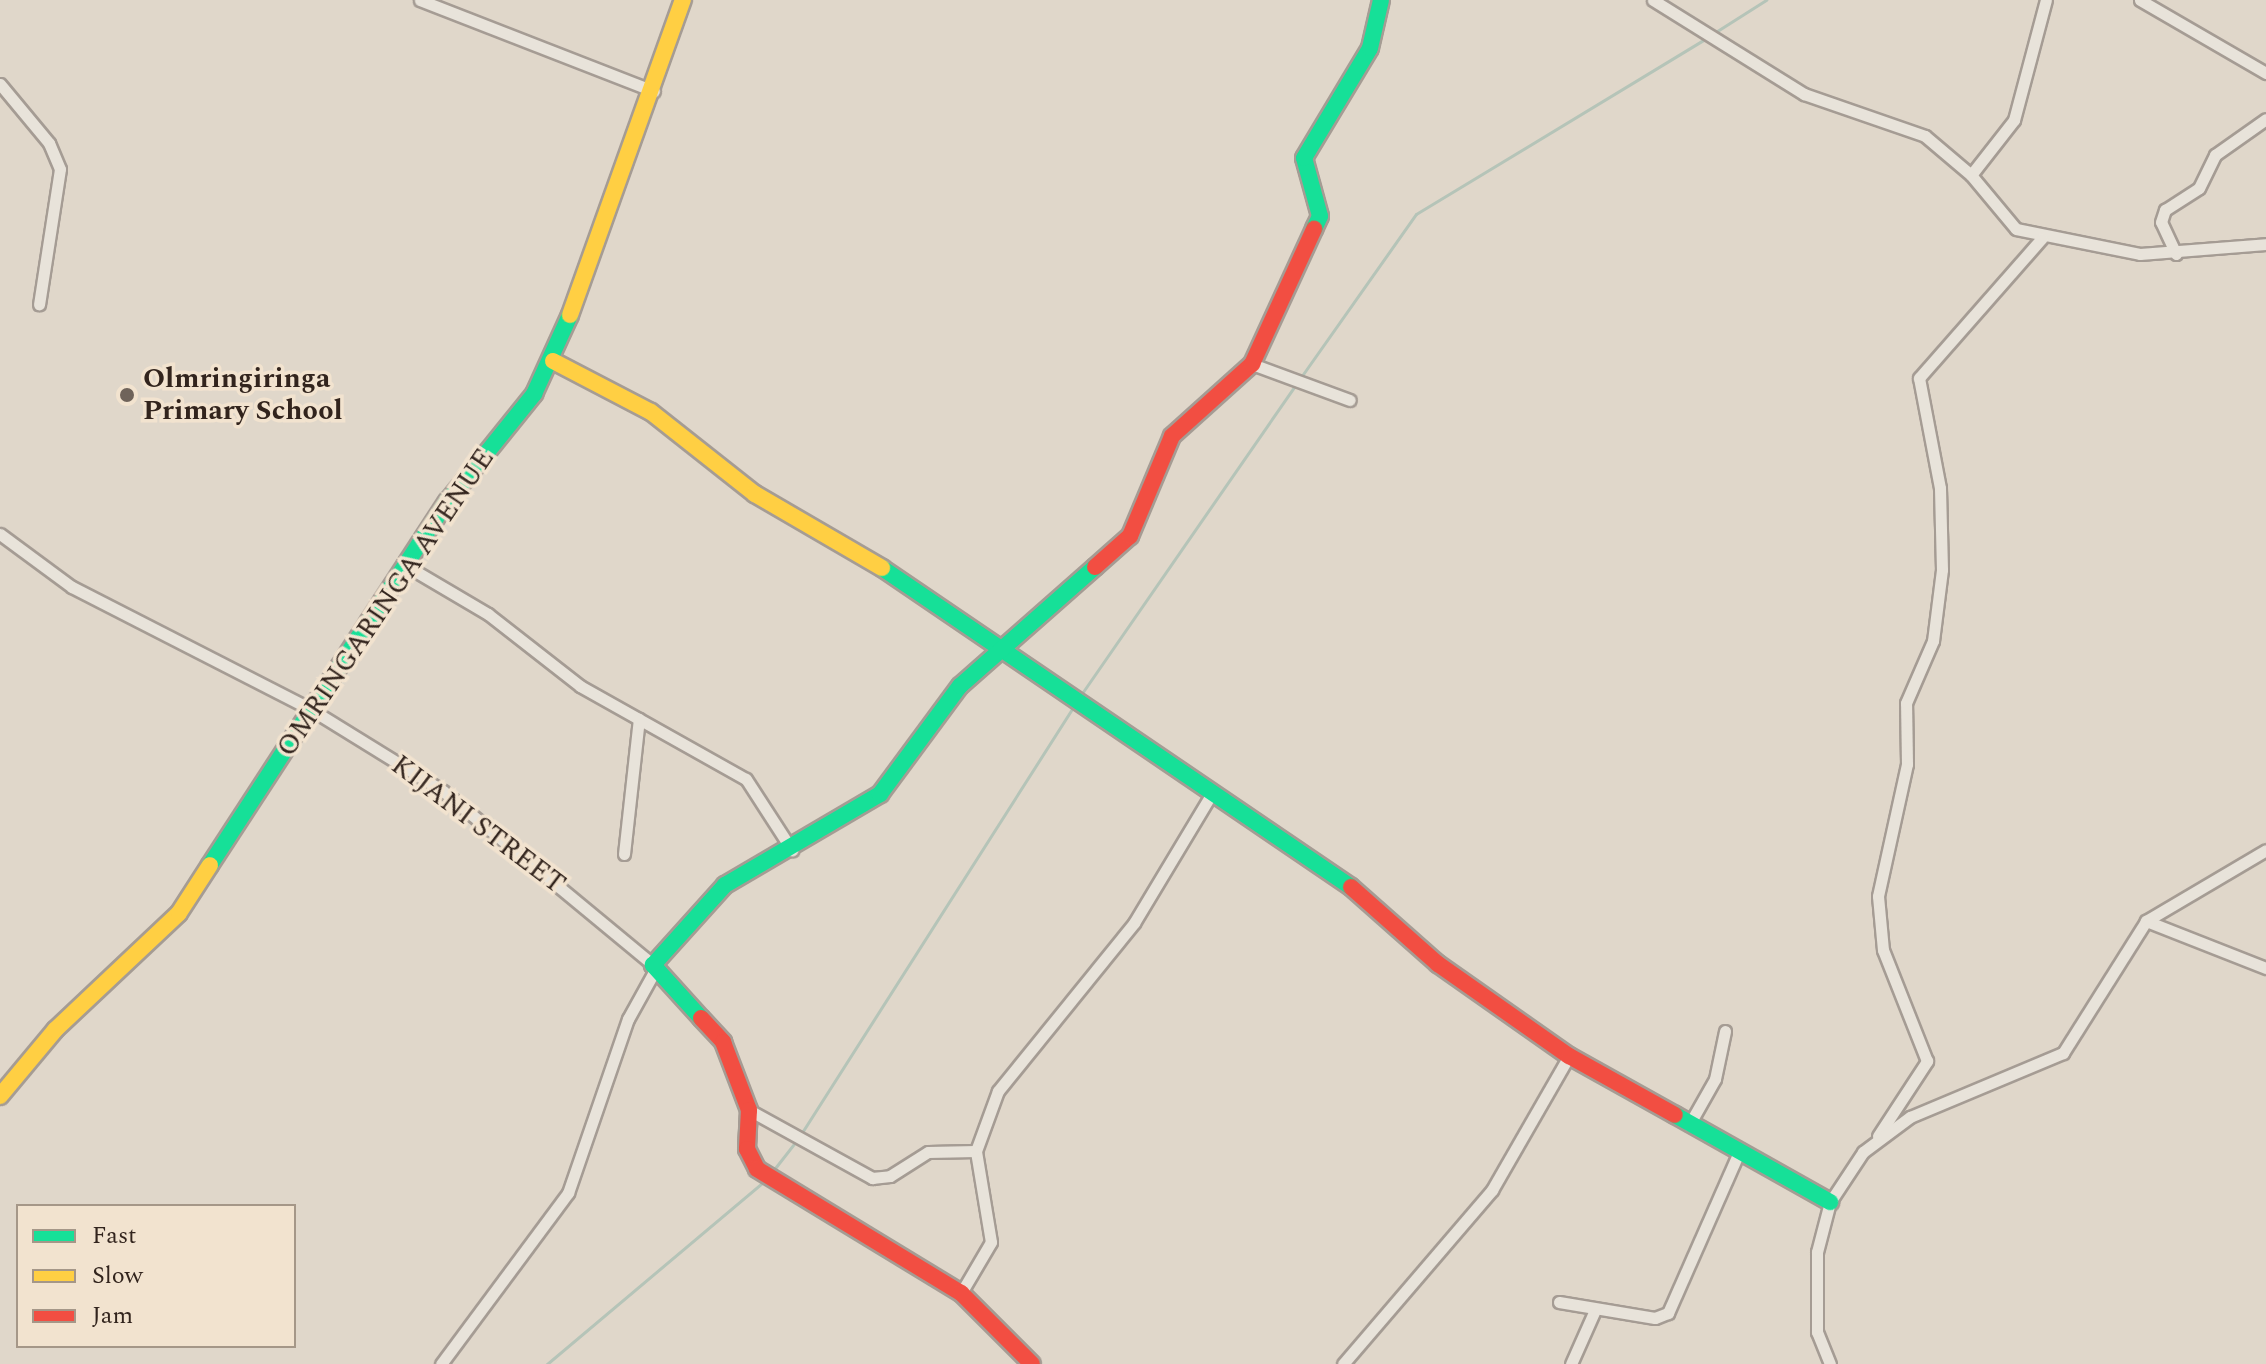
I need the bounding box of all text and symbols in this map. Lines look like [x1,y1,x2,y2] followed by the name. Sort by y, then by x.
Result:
[143,362,343,428] place label: Olmringiringa Primary School
[118,386,136,404] marker: Olmringiringa Primary School
[270,443,502,763] street label: OMRINGARINGA AVENUE
[384,749,572,901] street label: KIJANI STREET
[16,1204,296,1348] legend
[92,1218,137,1254] text: Fast
[92,1258,143,1294] text: Slow
[92,1298,133,1334] text: Jam

